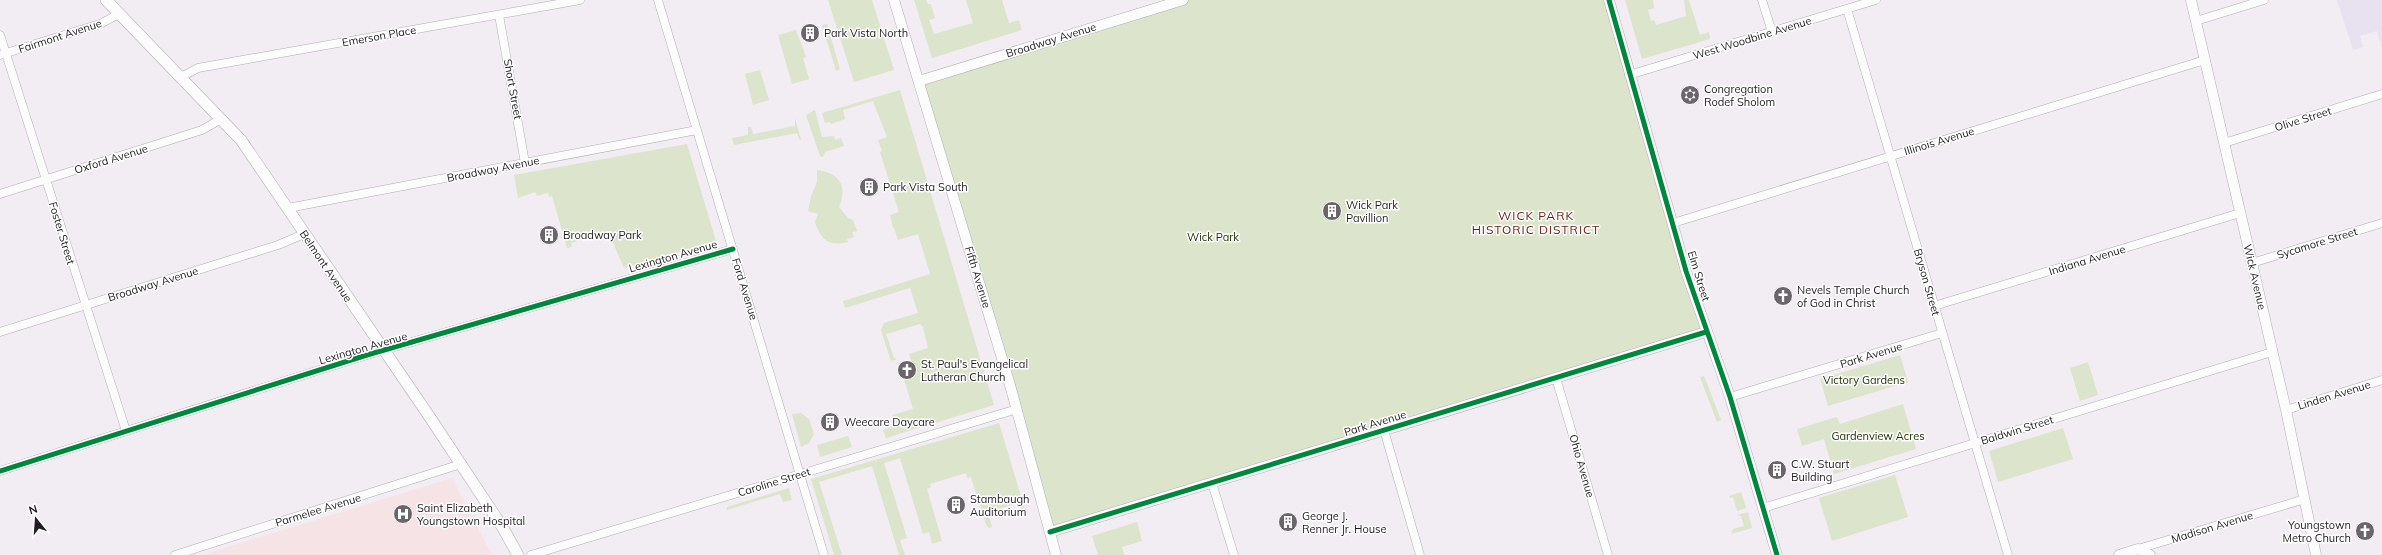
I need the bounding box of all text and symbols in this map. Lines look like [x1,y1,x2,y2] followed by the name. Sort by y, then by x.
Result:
[1691,13,1813,63] street label: West Woodbine Avenue
[17,16,103,56] street label: Fairmont Avenue
[1004,20,1098,60] street label: Broadway Avenue
[799,22,821,44] building icon: Park Vista North
[341,23,417,49] street label: Emerson Place
[824,26,908,40] place label: Park Vista North
[501,58,525,120] street label: Short Street
[1704,82,1775,109] place label: Congregation Rodef Sholom
[1679,84,1701,106] synagogue icon: Congregation Rodef Sholom
[2273,104,2333,134] street label: Olive Street
[1902,124,1976,158] street label: Illinois Avenue
[73,141,149,177] street label: Oxford Avenue
[446,153,540,185] street label: Broadway Avenue
[858,176,880,198] building icon: Park Vista South
[883,180,968,194] place label: Park Vista South
[1346,198,1398,225] place label: Wick Park Pavillion
[46,200,78,266] street label: Foster Street
[1321,200,1343,222] building icon: Wick Park Pavillion
[1472,208,1600,237] district label: WICK PARK HISTORIC DISTRICT
[538,224,560,246] building icon: Broadway Park
[2275,224,2359,262] street label: Sycamore Street
[297,227,355,305] street label: Belmont Avenue
[563,228,642,242] place label: Broadway Park
[1187,230,1239,244] park label: Wick Park
[627,237,719,275] street label: Lexington Avenue
[2047,242,2127,278] street label: Indiana Avenue
[2241,243,2269,311] street label: Wick Avenue
[962,244,994,310] street label: Fifth Avenue
[1911,247,1943,317] street label: Bryson Street
[1685,249,1713,303] street label: Elm Street
[729,256,761,322] street label: Ford Avenue
[106,264,200,304] street label: Broadway Avenue
[1797,283,1909,310] place label: Nevels Temple Church of God in Christ
[1772,285,1794,307] church icon: Nevels Temple Church of God in Christ
[317,329,409,367] street label: Lexington Avenue
[1838,339,1904,371] street label: Park Avenue
[921,357,1028,384] place label: St. Paul's Evangelical Lutheran Church
[896,359,918,381] church icon: St. Paul's Evangelical Lutheran Church
[1823,373,1905,387] park label: Victory Gardens
[2296,377,2372,413] street label: Linden Avenue
[1342,407,1408,439] street label: Park Avenue
[819,411,841,433] building icon: Weecare Daycare
[1979,412,2055,448] street label: Baldwin Street
[844,415,935,429] place label: Weecare Daycare
[1831,429,1925,443] park label: Gardenview Acres
[1566,433,1598,499] street label: Ohio Avenue
[1791,457,1850,484] place label: C.W. Stuart Building
[1766,459,1788,481] building icon: C.W. Stuart Building
[736,464,812,500] street label: Caroline Street
[273,490,363,530] street label: Parmelee Avenue
[970,492,1030,519] place label: Stambaugh Auditorium
[945,494,967,516] building icon: Stambaugh Auditorium
[16,499,56,539] north arrow
[416,501,525,528] place label: Saint Elizabeth Youngstown Hospital
[27,502,39,517] text: N
[392,503,414,525] hospital icon: Saint Elizabeth Youngstown Hospital
[2169,508,2255,546] street label: Madison Avenue
[1302,509,1386,536] place label: George J. Renner Jr. House
[1277,511,1299,533] building icon: George J. Renner Jr. House
[2283,518,2351,545] place label: Youngstown Metro Church
[2354,520,2376,542] church icon: Youngstown Metro Church

